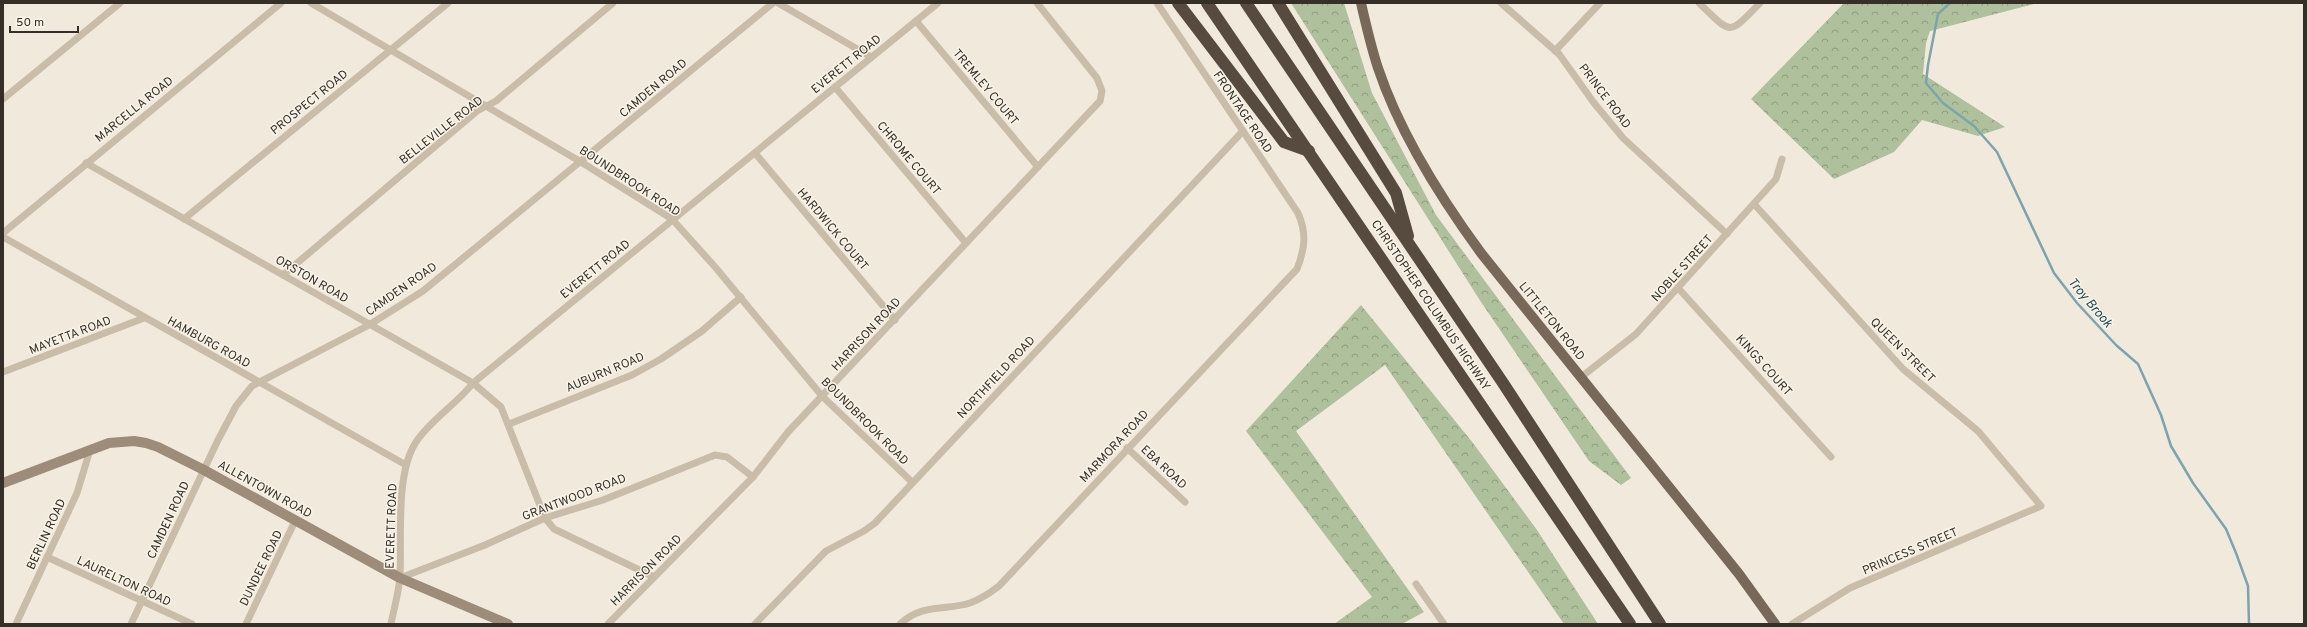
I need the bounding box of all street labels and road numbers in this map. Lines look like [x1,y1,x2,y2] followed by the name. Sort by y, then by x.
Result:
[808,32,885,98] street label: EVERETT ROAD
[949,46,1022,129] street label: TREMLEY COURT
[616,56,691,122] street label: CAMDEN ROAD
[1575,61,1634,132] street label: PRINCE ROAD
[268,67,352,139] street label: PROSPECT ROAD
[1209,68,1276,157] street label: FRONTAGE ROAD
[92,73,177,146] street label: MARCELLA ROAD
[396,93,487,169] street label: BELLEVILLE ROAD
[873,118,944,199] street label: CHROME COURT
[576,143,683,221] street label: BOUNDBROOK ROAD
[793,185,871,274] street label: HARDWICK COURT
[1367,217,1494,394] street label: CHRISTOPHER COLUMBUS HIGHWAY
[1648,232,1717,306] street label: NOBLE STREET
[557,237,634,303] street label: EVERETT ROAD
[272,252,351,307] street label: ORSTON ROAD
[363,259,441,320] street label: CAMDEN ROAD
[1515,279,1588,364] street label: LITTLETON ROAD
[829,295,905,375] street label: HARRISON ROAD
[27,313,114,359] street label: MAYETTA ROAD
[164,313,253,372] street label: HAMBURG ROAD
[1866,315,1938,387] street label: QUEEN STREET
[1731,332,1795,400] street label: KINGS COURT
[954,333,1039,422] street label: NORTHFIELD ROAD
[564,349,647,397] street label: AUBURN ROAD
[817,374,912,469] street label: BOUNDBROOK ROAD
[1077,407,1153,487] street label: MARMORA ROAD
[1137,442,1190,493] street label: EBA ROAD
[215,457,314,522] street label: ALLENTOWN ROAD
[520,471,629,525] street label: GRANTWOOD ROAD
[144,479,194,562] street label: CAMDEN ROAD
[383,483,401,569] street label: EVERETT ROAD
[23,496,70,573] street label: BERLIN ROAD
[1860,525,1961,579] street label: PRINCESS STREET
[237,528,287,609] street label: DUNDEE ROAD
[607,531,686,610] street label: HARRISON ROAD
[74,553,173,611] street label: LAURELTON ROAD

